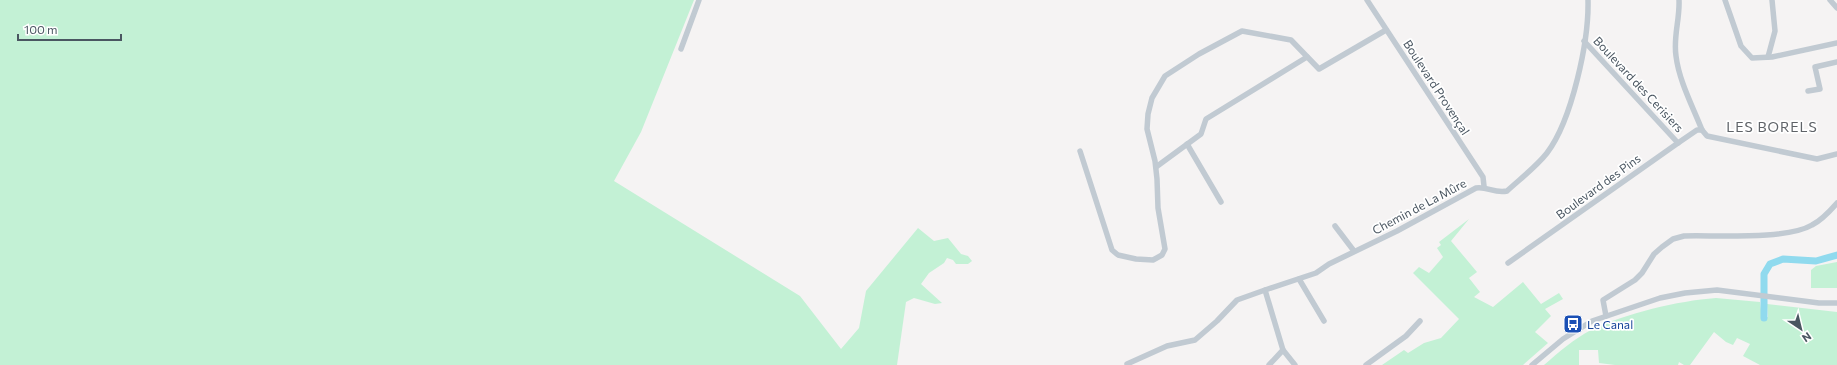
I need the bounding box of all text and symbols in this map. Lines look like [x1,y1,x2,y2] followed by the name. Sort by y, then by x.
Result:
[18,16,121,42] scale bar
[24,22,58,36] text: 100 m
[1591,33,1687,135] street label: Boulevard des Cerisiers
[1401,37,1473,137] street label: Boulevard Provençal
[1726,118,1818,135] district label: LES BORELS
[1553,151,1643,221] street label: Boulevard des Pins
[1370,175,1468,237] street label: Chemin de La Mûre
[1781,309,1821,349] north arrow
[1562,313,1584,335] bus stop icon: Le Canal
[1587,317,1633,331] place label: Le Canal
[1800,330,1814,345] text: N

